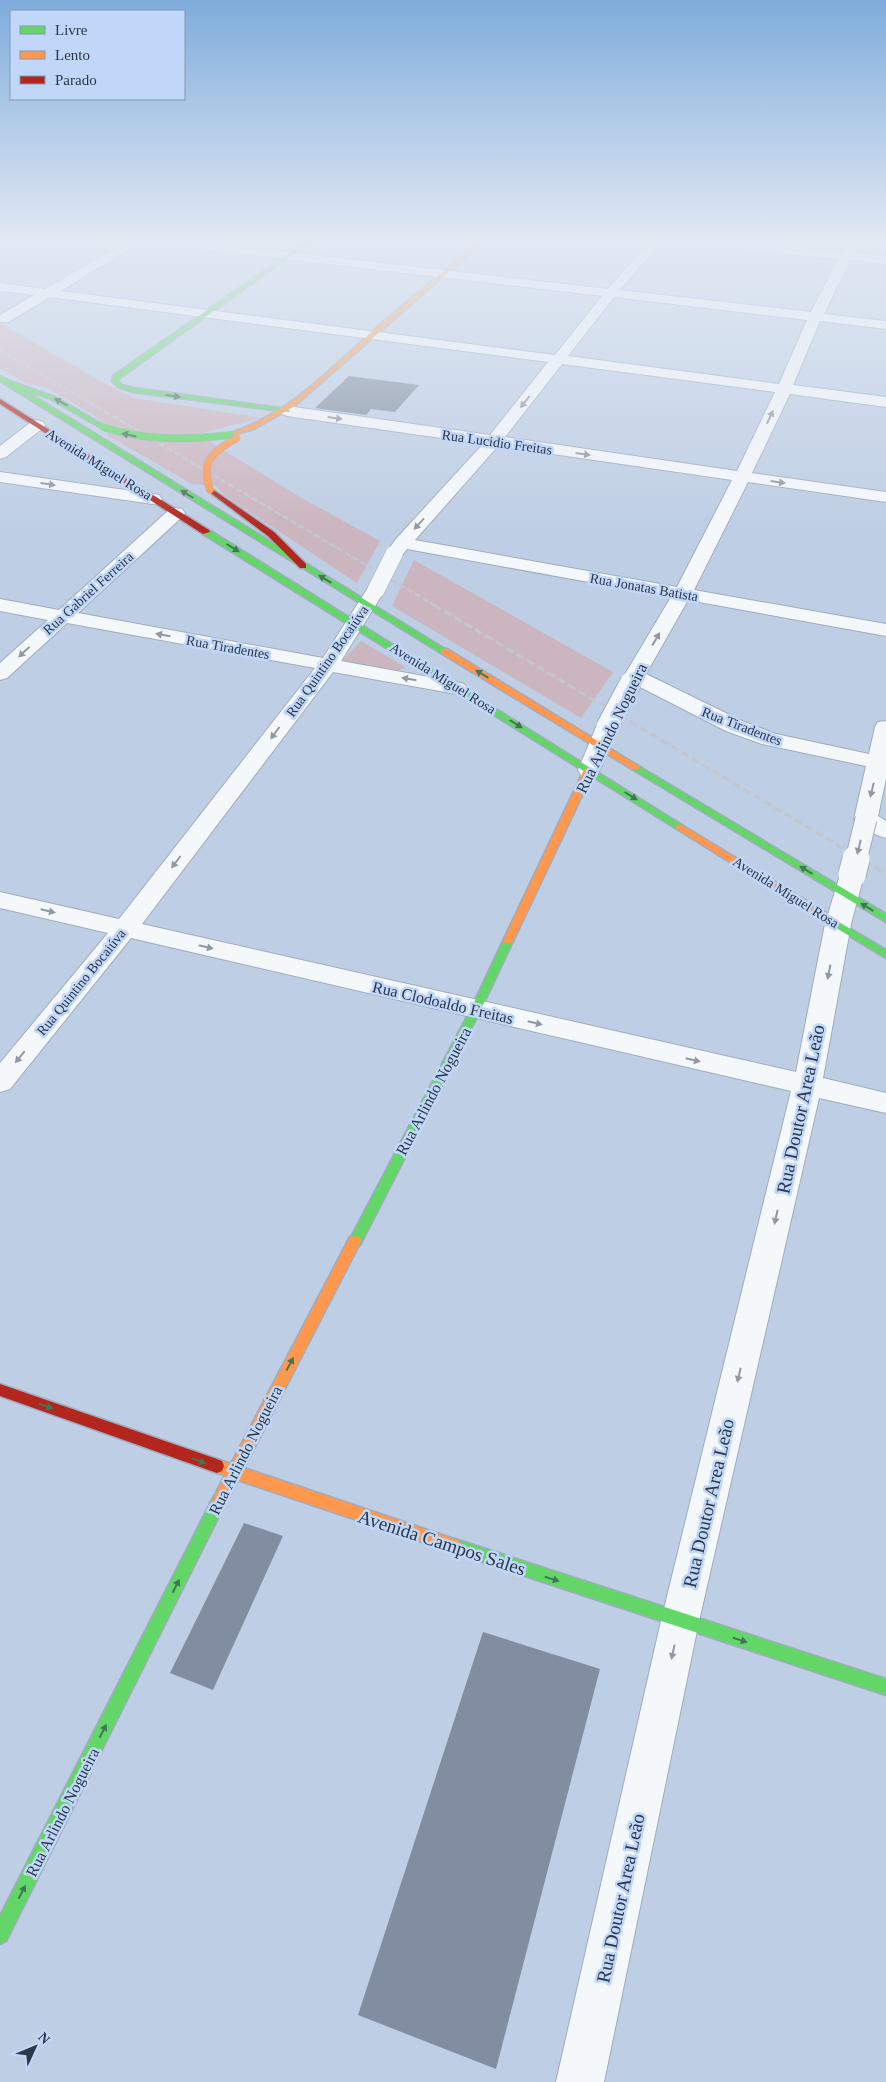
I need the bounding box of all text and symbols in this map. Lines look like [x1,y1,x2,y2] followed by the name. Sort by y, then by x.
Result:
[10,10,185,100] legend
[55,22,88,38] text: Livre
[55,47,90,63] text: Lento
[55,72,97,88] text: Parado
[166,392,182,400] one-way arrow
[519,395,530,408] one-way arrow
[53,398,68,406] one-way arrow
[766,410,774,425] one-way arrow
[328,415,344,423] one-way arrow
[43,426,155,503] street label: Avenida Miguel Rosa
[441,427,553,458] street label: Rua Lucidio Freitas
[122,431,137,439] one-way arrow
[575,451,591,459] one-way arrow
[771,478,787,486] one-way arrow
[41,481,57,489] one-way arrow
[180,489,194,499] one-way arrow
[413,518,424,531] one-way arrow
[227,544,240,553] one-way arrow
[40,549,137,638] street label: Rua Gabriel Ferreira
[589,571,700,605] street label: Rua Jonatas Batista
[319,575,332,584] one-way arrow
[283,602,372,720] street label: Rua Quintino Bocaiúva
[155,630,171,638] one-way arrow
[185,633,271,662] street label: Rua Tiradentes
[651,633,660,646] one-way arrow
[387,640,499,717] street label: Avenida Miguel Rosa
[18,646,30,658] one-way arrow
[573,661,651,796] street label: Rua Arlindo Nogueira
[476,670,489,679] one-way arrow
[401,675,417,683] one-way arrow
[700,704,784,749] street label: Rua Tiradentes
[509,719,522,729] one-way arrow
[270,726,280,740] one-way arrow
[868,783,876,798] one-way arrow
[624,791,637,800] one-way arrow
[854,840,862,855] one-way arrow
[730,854,842,931] street label: Avenida Miguel Rosa
[171,855,182,868] one-way arrow
[799,866,812,875] one-way arrow
[860,902,873,912] one-way arrow
[40,907,55,915] one-way arrow
[34,926,129,1038] street label: Rua Quintino Bocaiúva
[198,943,213,951] one-way arrow
[825,965,833,980] one-way arrow
[371,978,515,1027] street label: Rua Clodoaldo Freitas
[527,1019,542,1027] one-way arrow
[772,1023,829,1196] street label: Rua Doutor Area Leão
[393,1024,475,1158] street label: Rua Arlindo Nogueira
[14,1051,25,1064] one-way arrow
[686,1056,701,1064] one-way arrow
[772,1209,780,1224] one-way arrow
[286,1356,294,1371] one-way arrow
[735,1367,743,1382] one-way arrow
[206,1383,286,1518] street label: Rua Arlindo Nogueira
[39,1402,54,1410] one-way arrow
[679,1417,738,1590] street label: Rua Doutor Area Leão
[192,1457,207,1465] one-way arrow
[355,1505,528,1579] street label: Avenida Campos Sales
[545,1576,560,1583] one-way arrow
[172,1579,180,1593] one-way arrow
[733,1637,748,1645] one-way arrow
[669,1645,677,1660] one-way arrow
[99,1724,107,1738] one-way arrow
[23,1745,103,1880] street label: Rua Arlindo Nogueira
[592,1812,649,1985] street label: Rua Doutor Area Leão
[18,1884,26,1899] one-way arrow
[10,2022,60,2072] north arrow
[35,2029,53,2047] text: N

